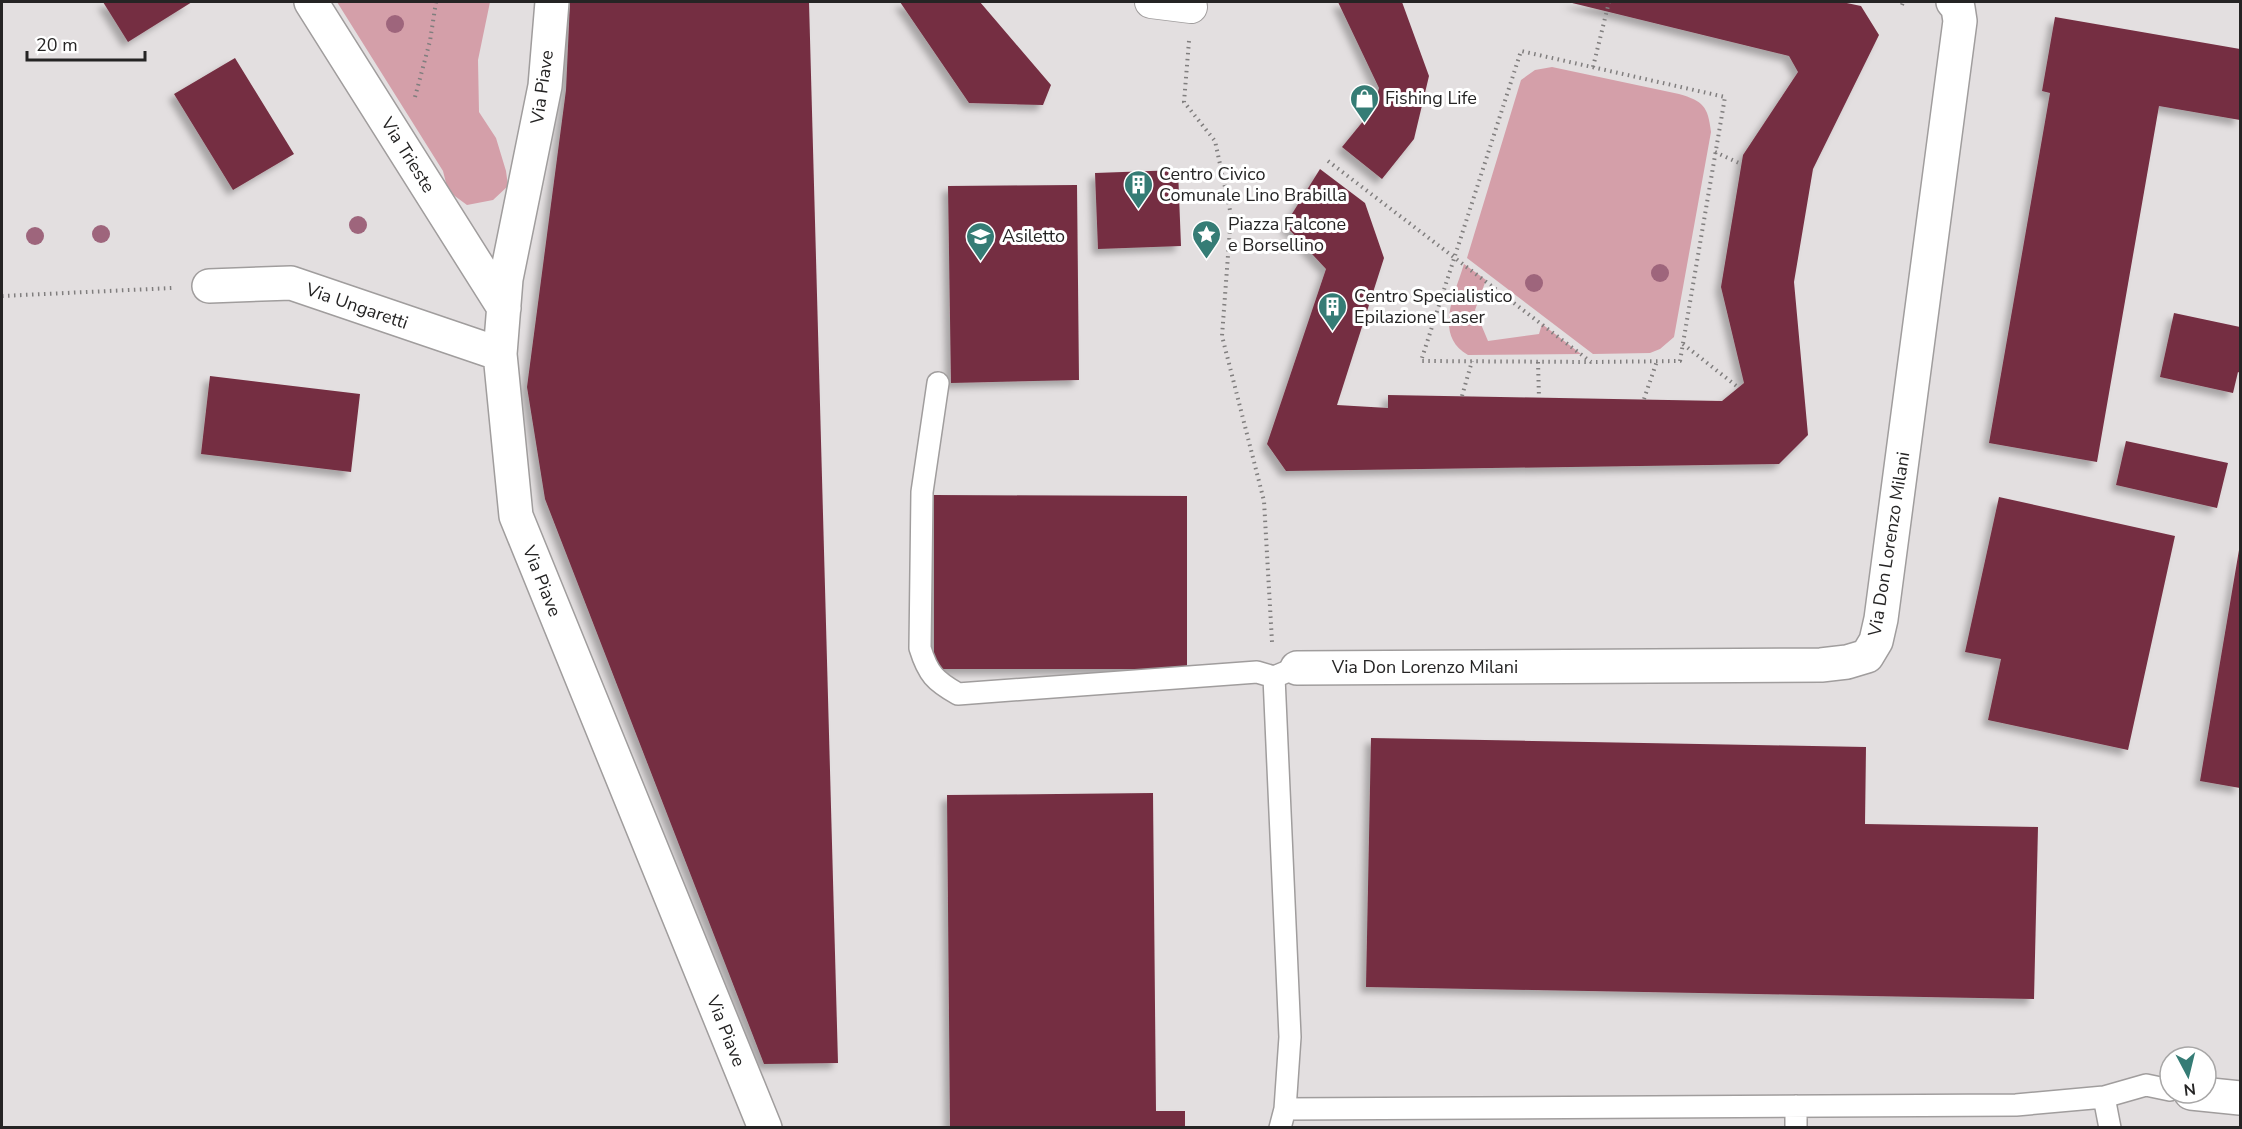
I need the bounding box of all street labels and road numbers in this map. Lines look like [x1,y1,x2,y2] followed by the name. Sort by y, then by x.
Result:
[525,48,559,127] street label: Via Piave
[375,112,441,197] street label: Via Trieste
[302,277,411,335] street label: Via Ungaretti
[1862,450,1915,639] street label: Via Don Lorenzo Milani
[517,541,567,620] street label: Via Piave
[1331,655,1518,679] street label: Via Don Lorenzo Milani
[701,991,751,1070] street label: Via Piave

